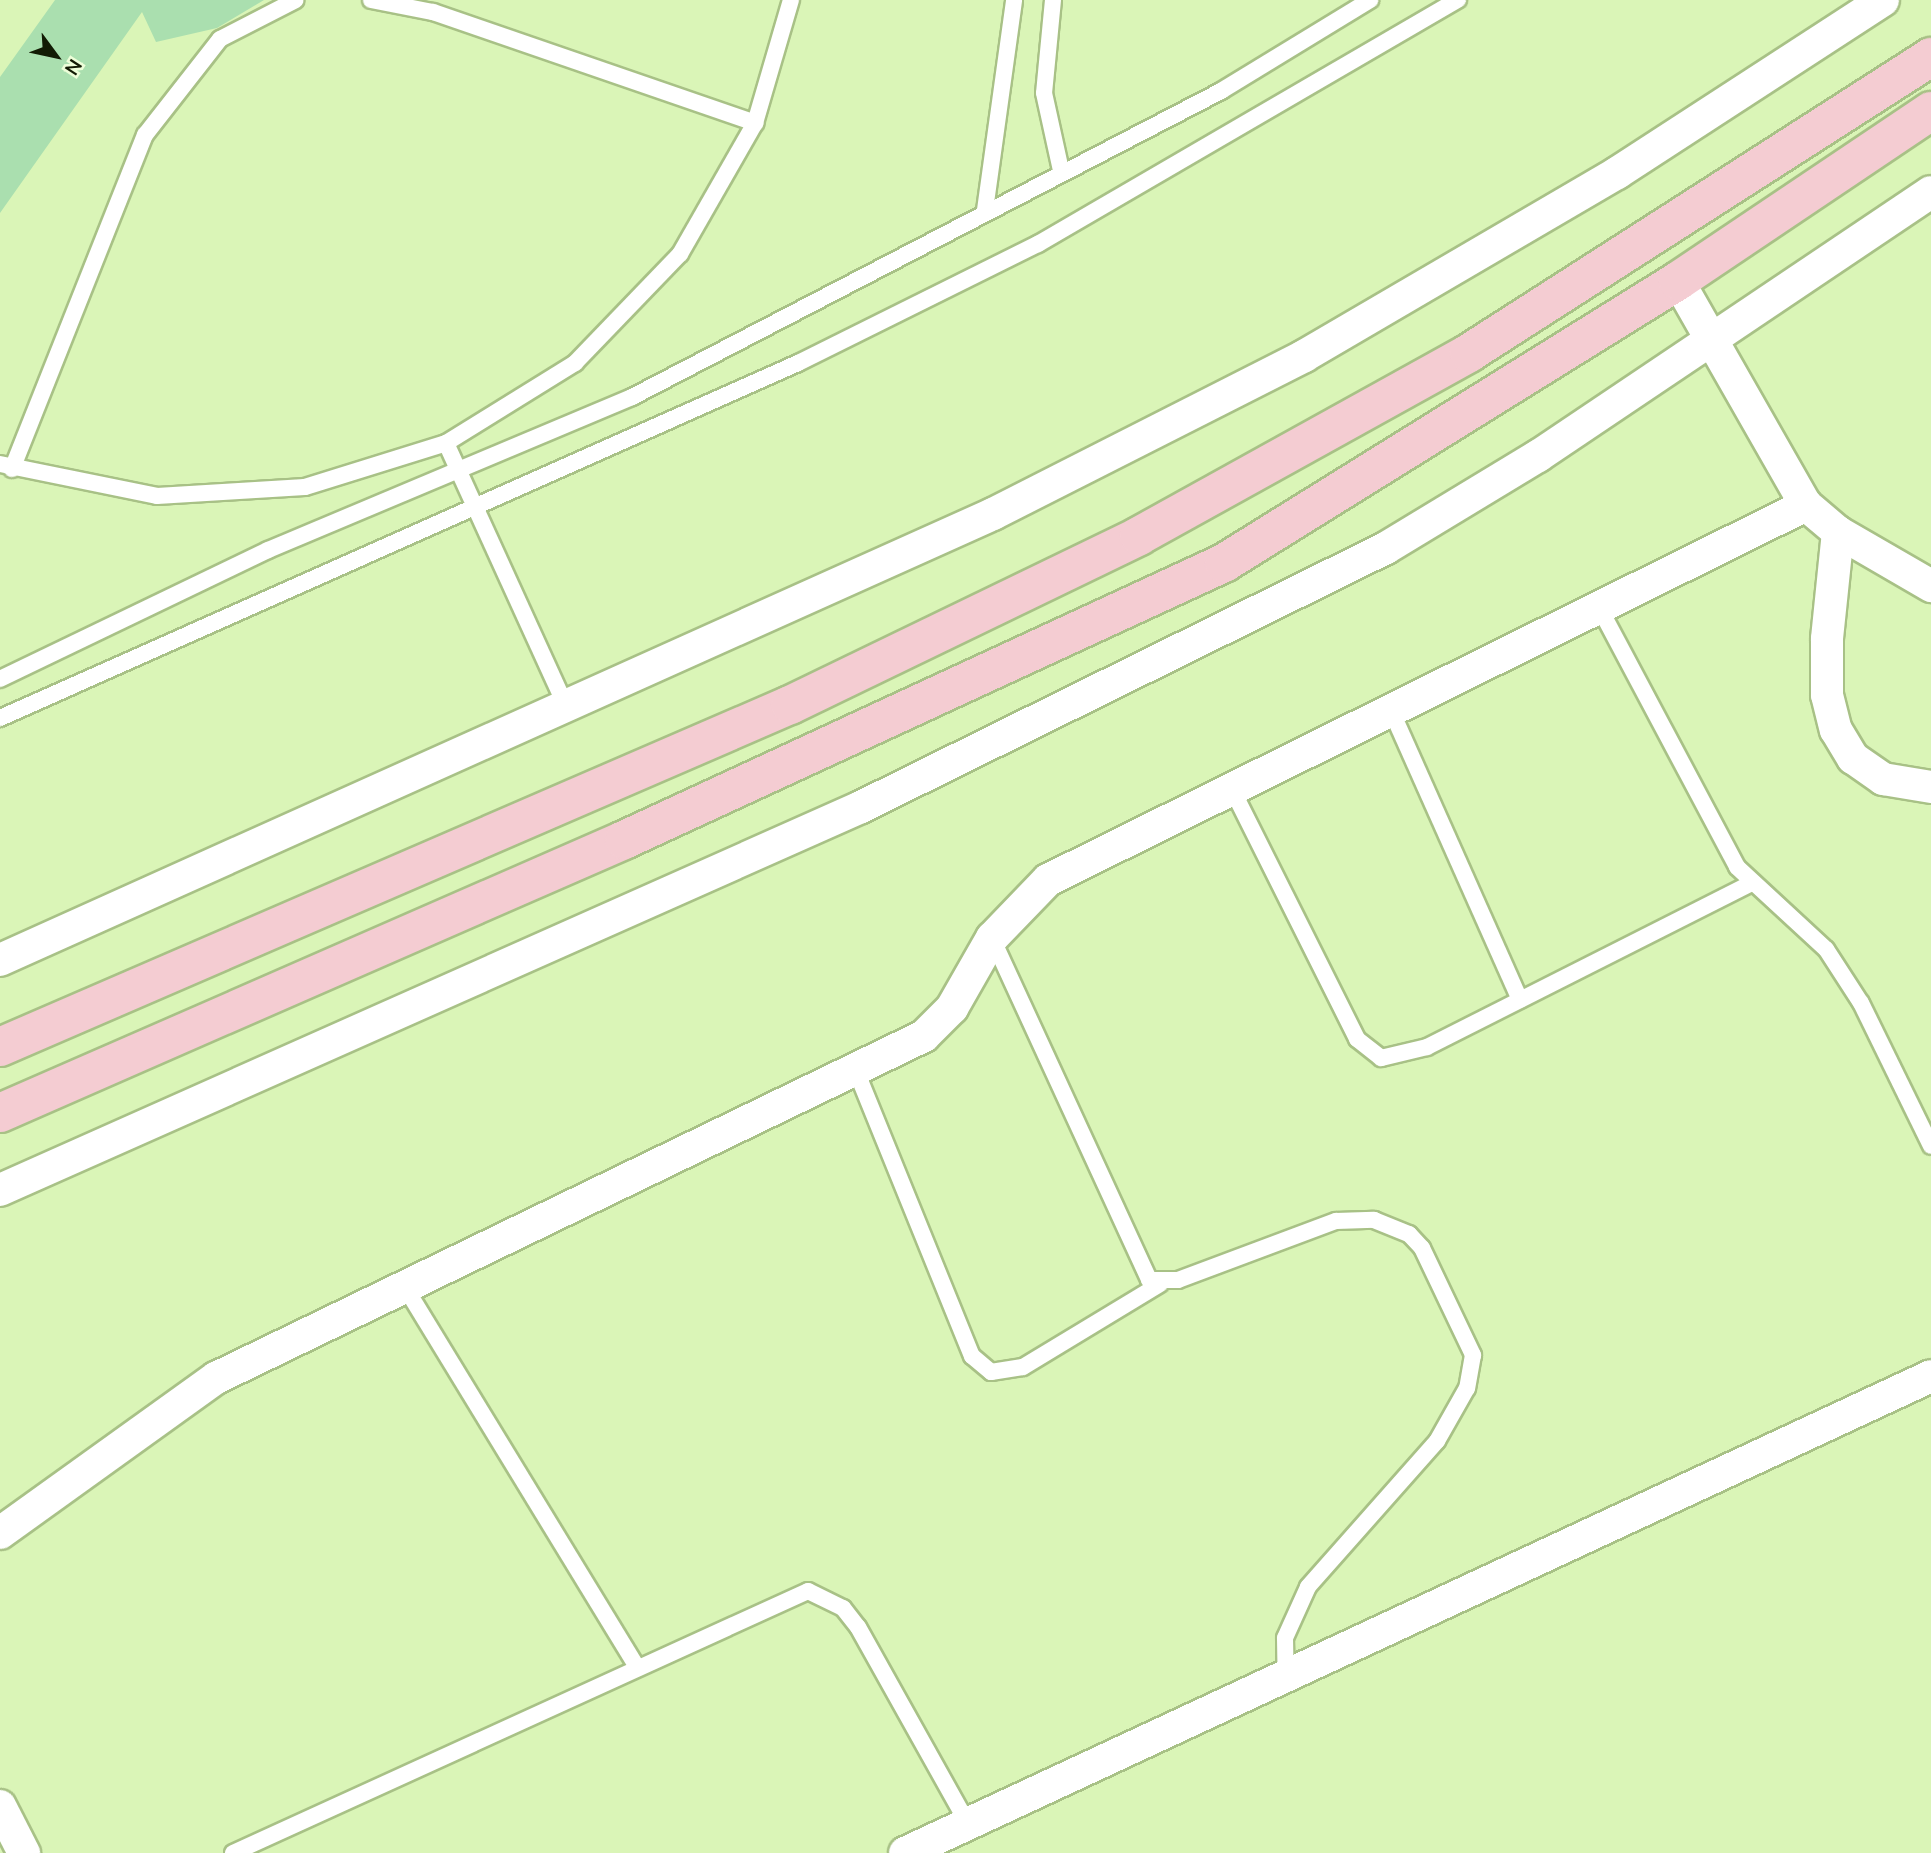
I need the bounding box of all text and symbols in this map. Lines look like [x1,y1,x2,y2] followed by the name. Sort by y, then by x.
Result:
[21,21,91,91] north arrow
[60,55,88,80] text: N

